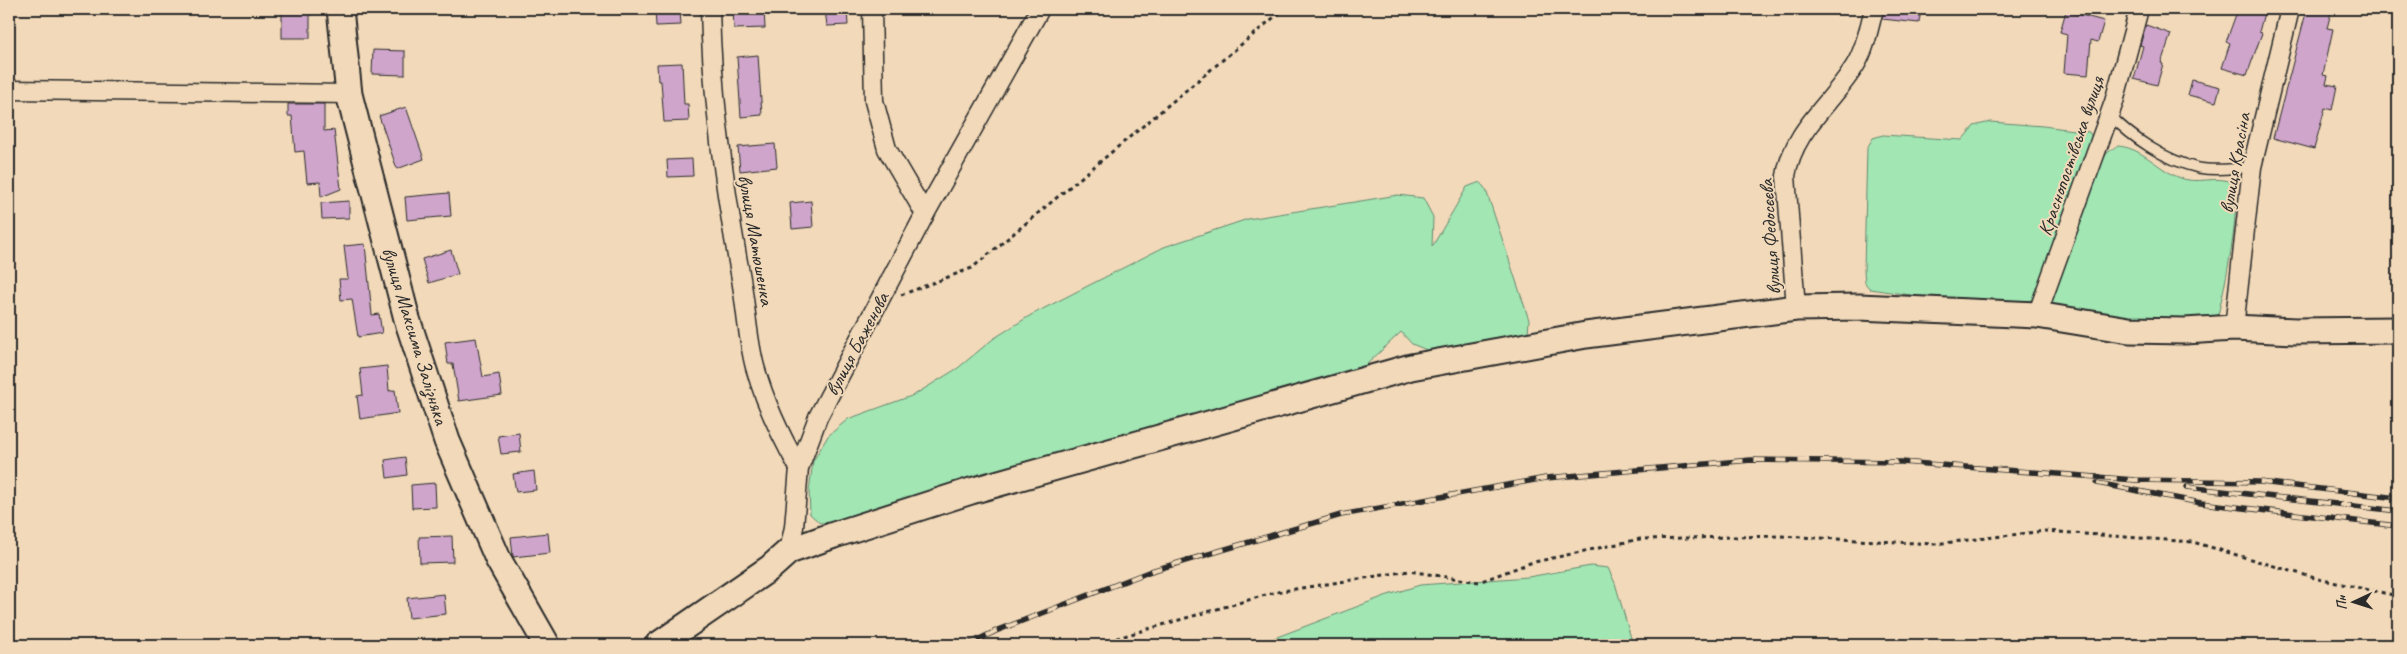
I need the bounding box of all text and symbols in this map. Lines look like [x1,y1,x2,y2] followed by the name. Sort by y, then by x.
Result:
[2032,72,2110,239] street label: Краснопостівська вулиця
[2214,110,2256,215] street label: вулиця Красіна
[732,173,780,309] street label: вулиця Матюшенка
[1753,177,1787,296] street label: вулиця Федосєєва
[375,244,454,430] street label: вулиця Максима Залізняка
[819,287,895,400] street label: вулиця Баженова
[2330,576,2380,626] north arrow
[2332,594,2351,611] text: Пн

